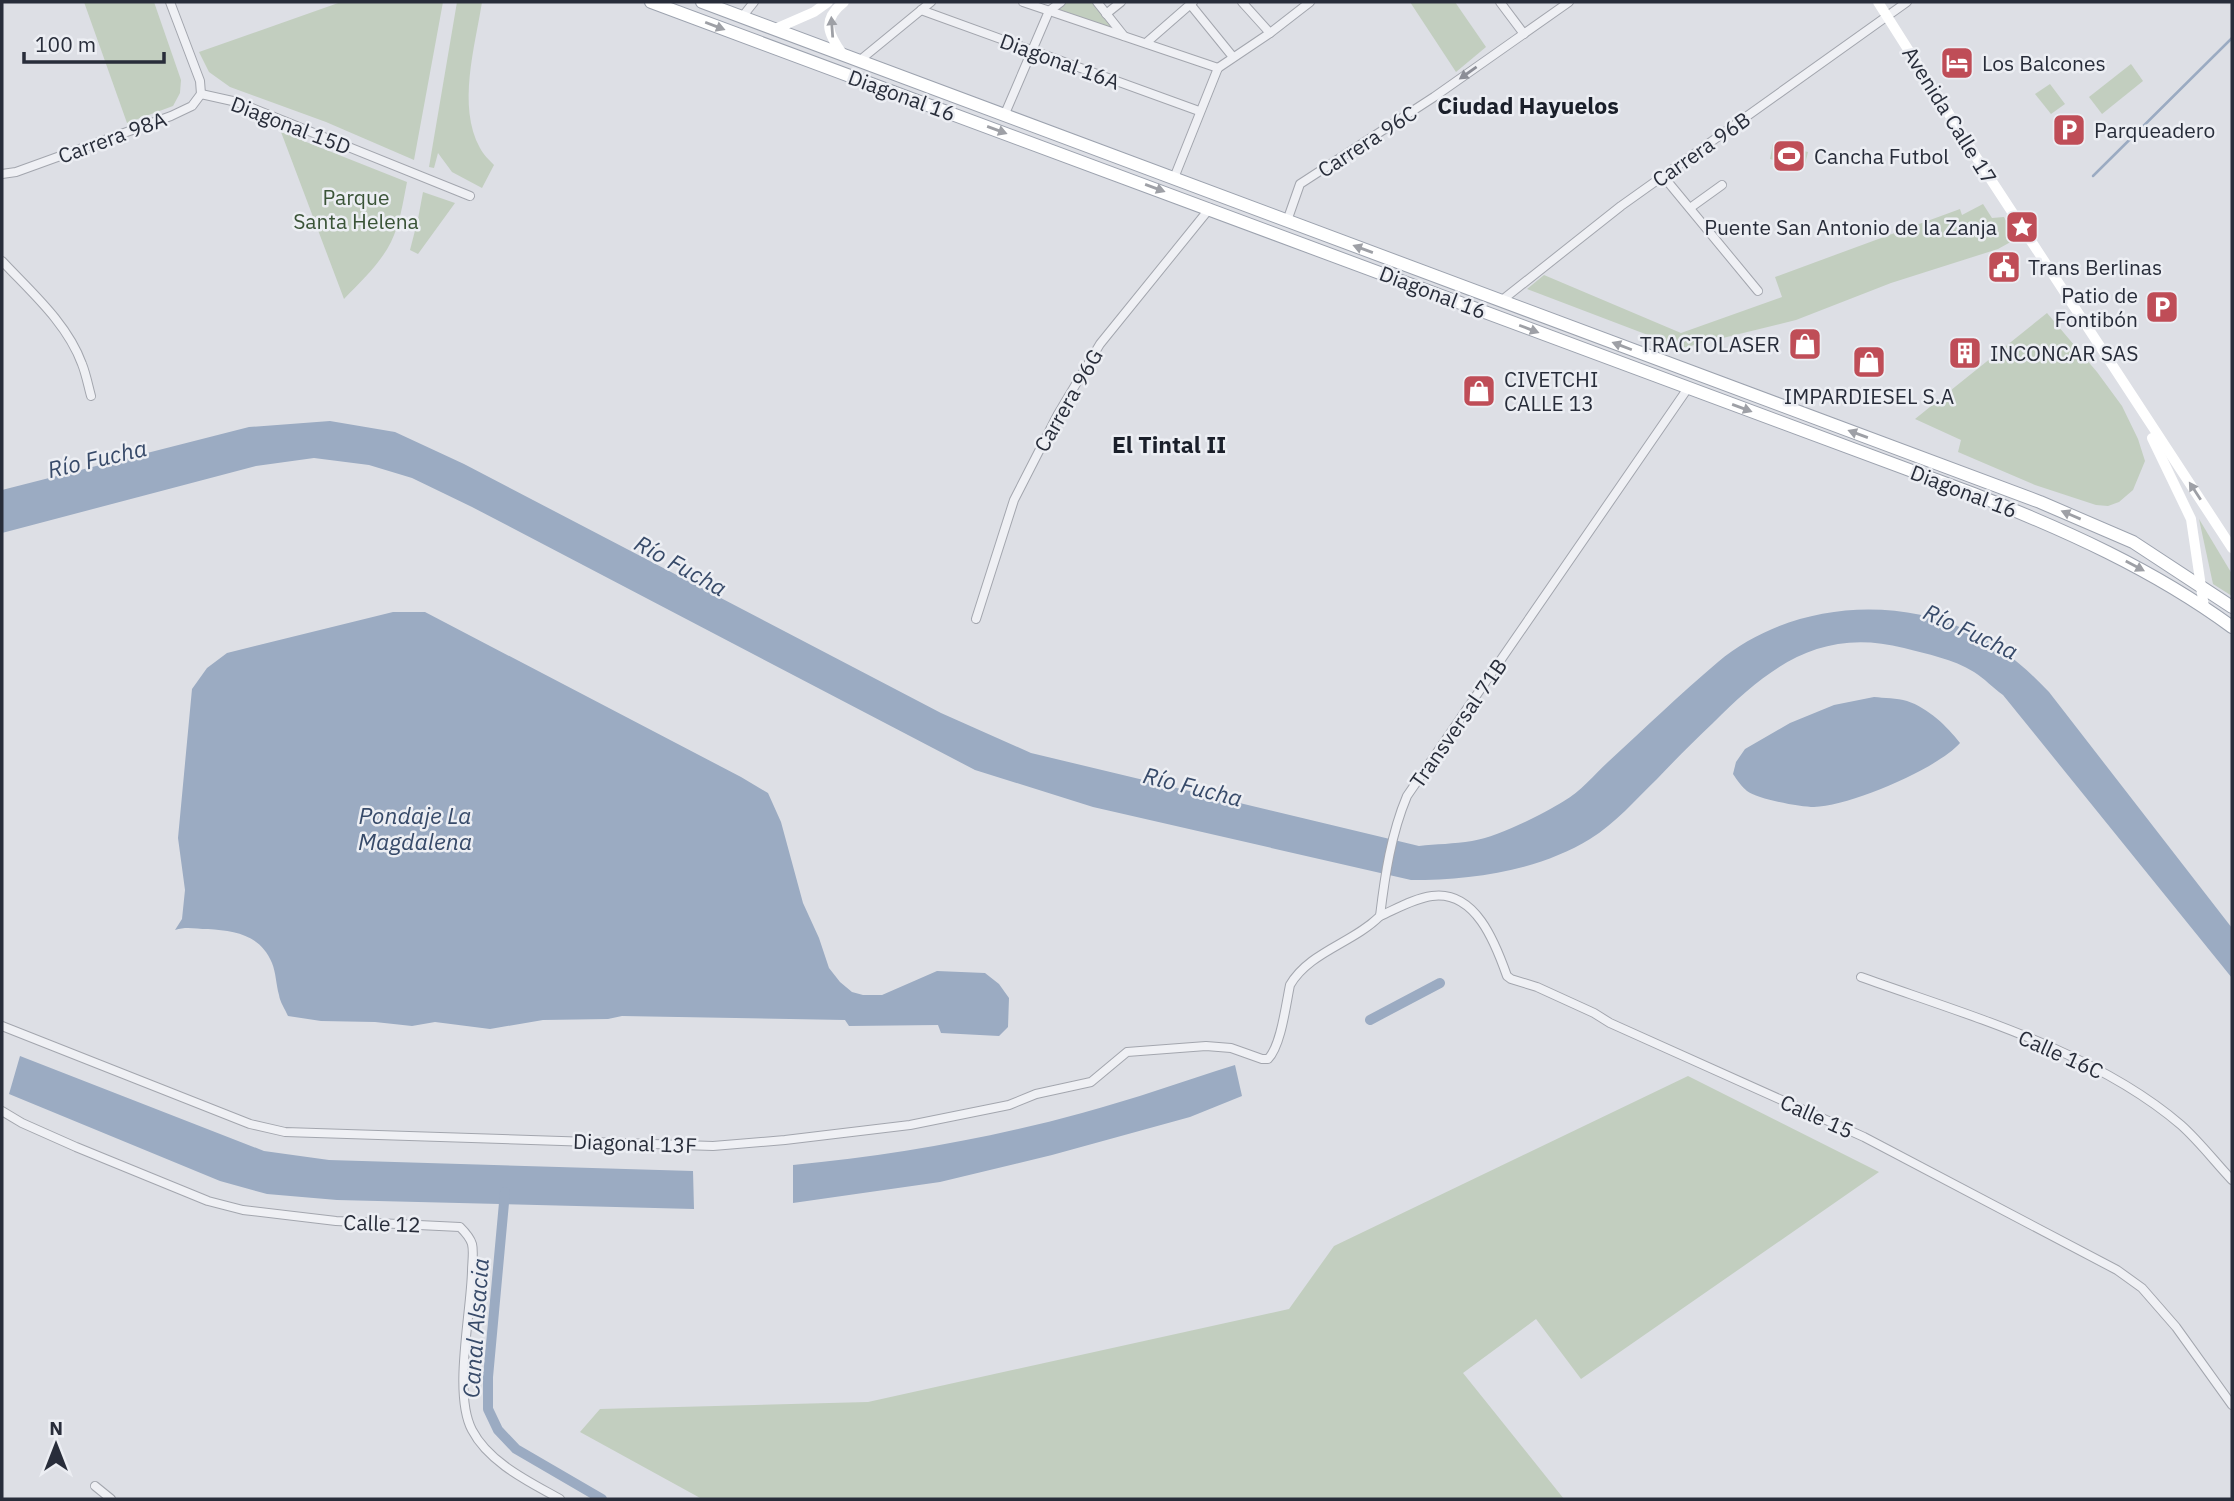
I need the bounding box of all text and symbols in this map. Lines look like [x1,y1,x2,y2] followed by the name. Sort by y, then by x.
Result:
[826,16,837,38] one-way arrow
[24,21,164,65] scale bar
[704,21,725,32] one-way arrow
[996,26,1124,96] street label: Diagonal 16A
[35,30,96,58] text: 100 m
[1896,41,2004,189] street label: Avenida Calle 17
[1938,44,1976,82] hotel icon: Los Balcones
[1982,49,2106,77] place label: Los Balcones
[844,63,960,127] street label: Diagonal 16
[1459,66,1477,80] one-way arrow
[227,89,355,161] street label: Diagonal 15D
[1437,90,1619,120] district label: Ciudad Hayuelos
[1312,98,1422,184] street label: Carrera 96C
[54,104,170,170] street label: Carrera 98A
[1646,105,1756,193] street label: Carrera 96B
[2050,111,2088,149] parking icon: Parqueadero
[2094,116,2215,144] place label: Parqueadero
[987,125,1008,136] one-way arrow
[1770,137,1808,175] sports icon: Cancha Futbol
[1814,142,1949,170] place label: Cancha Futbol
[293,183,419,235] park label: Parque Santa Helena
[1145,183,1166,194] one-way arrow
[2003,208,2041,246] place icon: Puente San Antonio de la Zanja
[1704,213,1997,241] place label: Puente San Antonio de la Zanja
[1352,243,1373,254] one-way arrow
[1985,248,2023,286] public building icon: Trans Berlinas
[2028,253,2162,281] place label: Trans Berlinas
[1376,259,1490,325] street label: Diagonal 16
[2055,281,2138,333] place label: Patio de Fontibón
[2143,288,2181,326] parking icon: Patio de Fontibón
[1518,323,1539,334] one-way arrow
[1786,325,1824,363] shop icon: TRACTOLASER
[1640,330,1780,358] place label: TRACTOLASER
[1946,334,1984,372] building icon: INCONCAR SAS
[1990,339,2139,367] place label: INCONCAR SAS
[1611,340,1632,351] one-way arrow
[1027,343,1109,457] street label: Carrera 96G
[1850,343,1888,381] shop icon: IMPARDIESEL S.A
[1504,365,1598,417] place label: CIVETCHI CALLE 13
[1460,372,1498,410] shop icon: CIVETCHI CALLE 13
[1784,382,1954,410] place label: IMPARDIESEL S.A
[1732,403,1753,414] one-way arrow
[1112,429,1226,459] district label: El Tintal II
[1847,429,1868,440] one-way arrow
[44,432,150,484] water label: Río Fucha
[1907,458,2021,524] street label: Diagonal 16
[2188,482,2202,500] one-way arrow
[2060,509,2081,520] one-way arrow
[630,527,732,603] water label: Río Fucha
[2125,560,2145,572] one-way arrow
[1919,596,2023,666] water label: Río Fucha
[1403,653,1513,793] street label: Transversal 71B
[1140,759,1246,813] water label: Río Fucha
[358,800,472,856] water label: Pondaje La Magdalena
[2014,1023,2108,1085] street label: Calle 16C
[1776,1087,1858,1145] street label: Calle 15
[573,1127,697,1159] street label: Diagonal 13F
[343,1208,421,1238] street label: Calle 12
[455,1257,495,1399] water label: Canal Alsacia
[21,1410,91,1480] north arrow
[49,1416,63,1440] text: N

